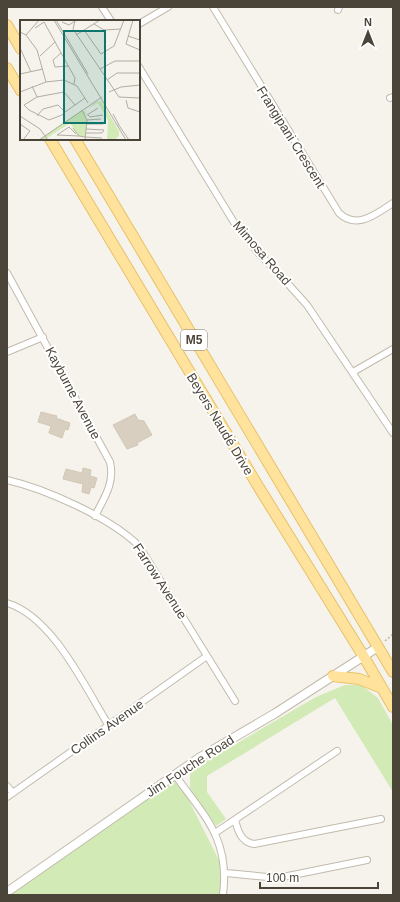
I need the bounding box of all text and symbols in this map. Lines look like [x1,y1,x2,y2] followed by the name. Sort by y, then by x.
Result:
[348,12,388,52] north arrow
[364,16,372,28] text: N
[20,20,140,140] inset map
[254,83,329,191] street label: Frangipani Crescent
[230,218,294,288] street label: Mimosa Road
[181,330,207,350] road number: M5
[42,344,104,442] street label: Kayburne Avenue
[184,370,256,478] street label: Beyers Naudé Drive
[130,540,190,622] street label: Farrow Avenue
[68,696,146,758] street label: Collins Avenue
[143,732,237,800] street label: Jim Fouche Road
[260,864,378,890] scale bar
[266,871,299,885] text: 100 m

